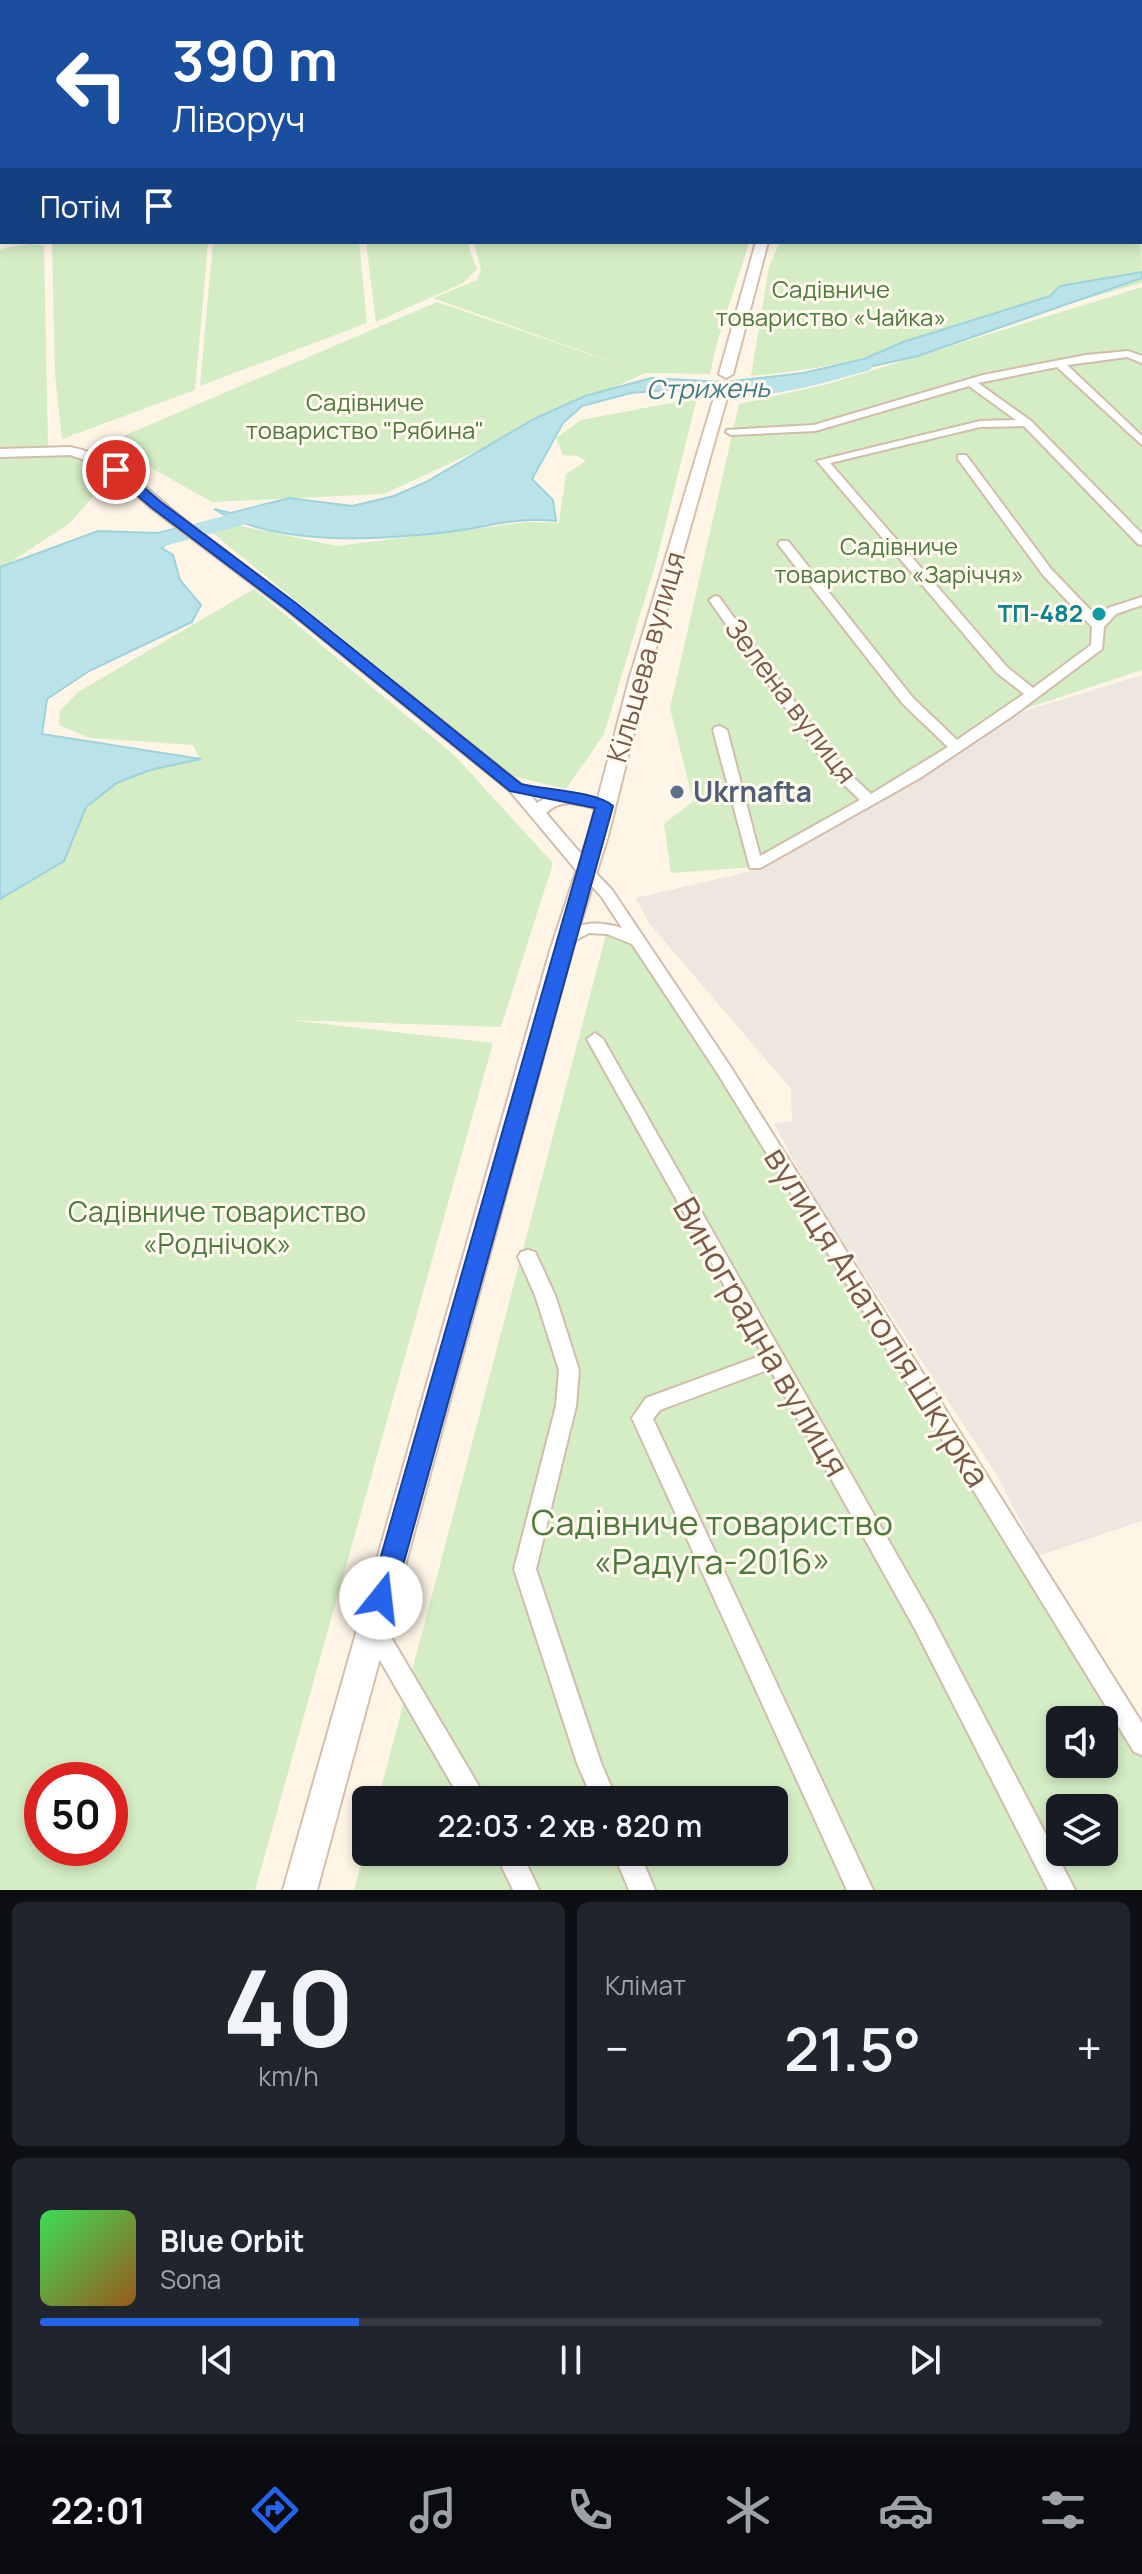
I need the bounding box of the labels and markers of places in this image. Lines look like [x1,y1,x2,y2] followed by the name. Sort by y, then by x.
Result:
[82,436,150,504] pin
[998,596,1083,629] place label: ТП-482
[1090,605,1108,623] marker: ТП-482
[693,772,812,810] place label: Ukrnafta
[668,783,686,801] marker: Ukrnafta

